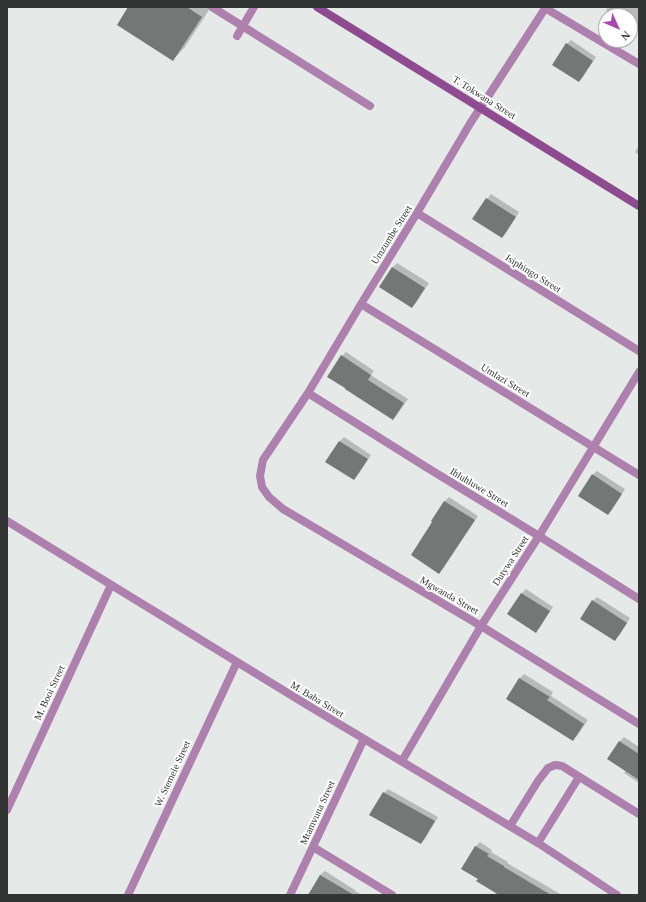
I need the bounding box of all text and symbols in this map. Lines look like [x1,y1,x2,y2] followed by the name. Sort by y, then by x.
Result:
[598,8,638,48] north arrow
[619,29,633,43] text: N
[450,74,518,122] street label: T. Tokwana Street
[369,203,415,267] street label: Umzumbe Street
[503,252,563,296] street label: Isiphingo Street
[478,362,532,400] street label: Umlazi Street
[447,466,511,510] street label: Ihluhluwe Street
[490,534,532,588] street label: Dutywa Street
[418,574,480,618] street label: Mgwanda Street
[32,664,68,722] street label: M. Booi Street
[288,679,346,721] street label: M. Baba Street
[152,739,194,809] street label: W. Stemele Street
[298,779,338,847] street label: Mtamvuna Street

